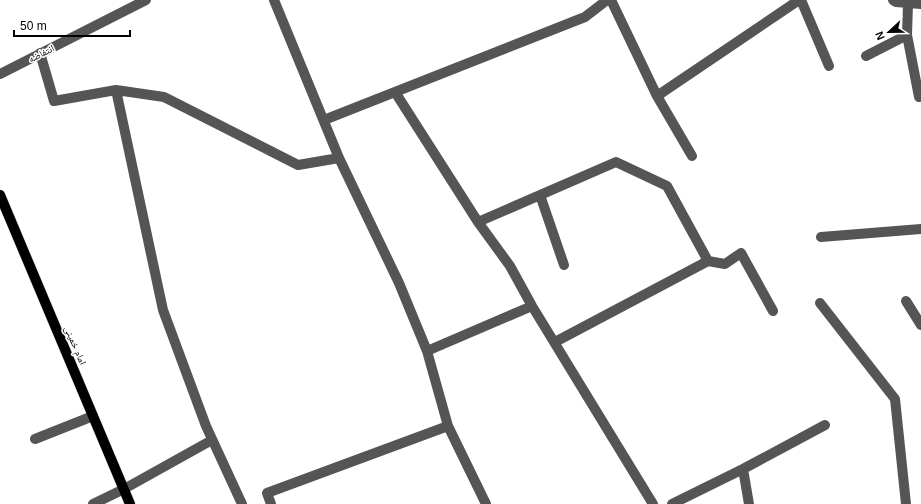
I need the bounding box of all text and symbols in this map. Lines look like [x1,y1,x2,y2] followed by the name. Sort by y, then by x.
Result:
[14,12,130,38] scale bar
[869,12,909,52] north arrow
[20,19,47,33] text: 50 m
[873,30,887,42] text: N
[26,42,56,65] street label: انتفاضه
[61,324,89,367] street label: امام خمینی

